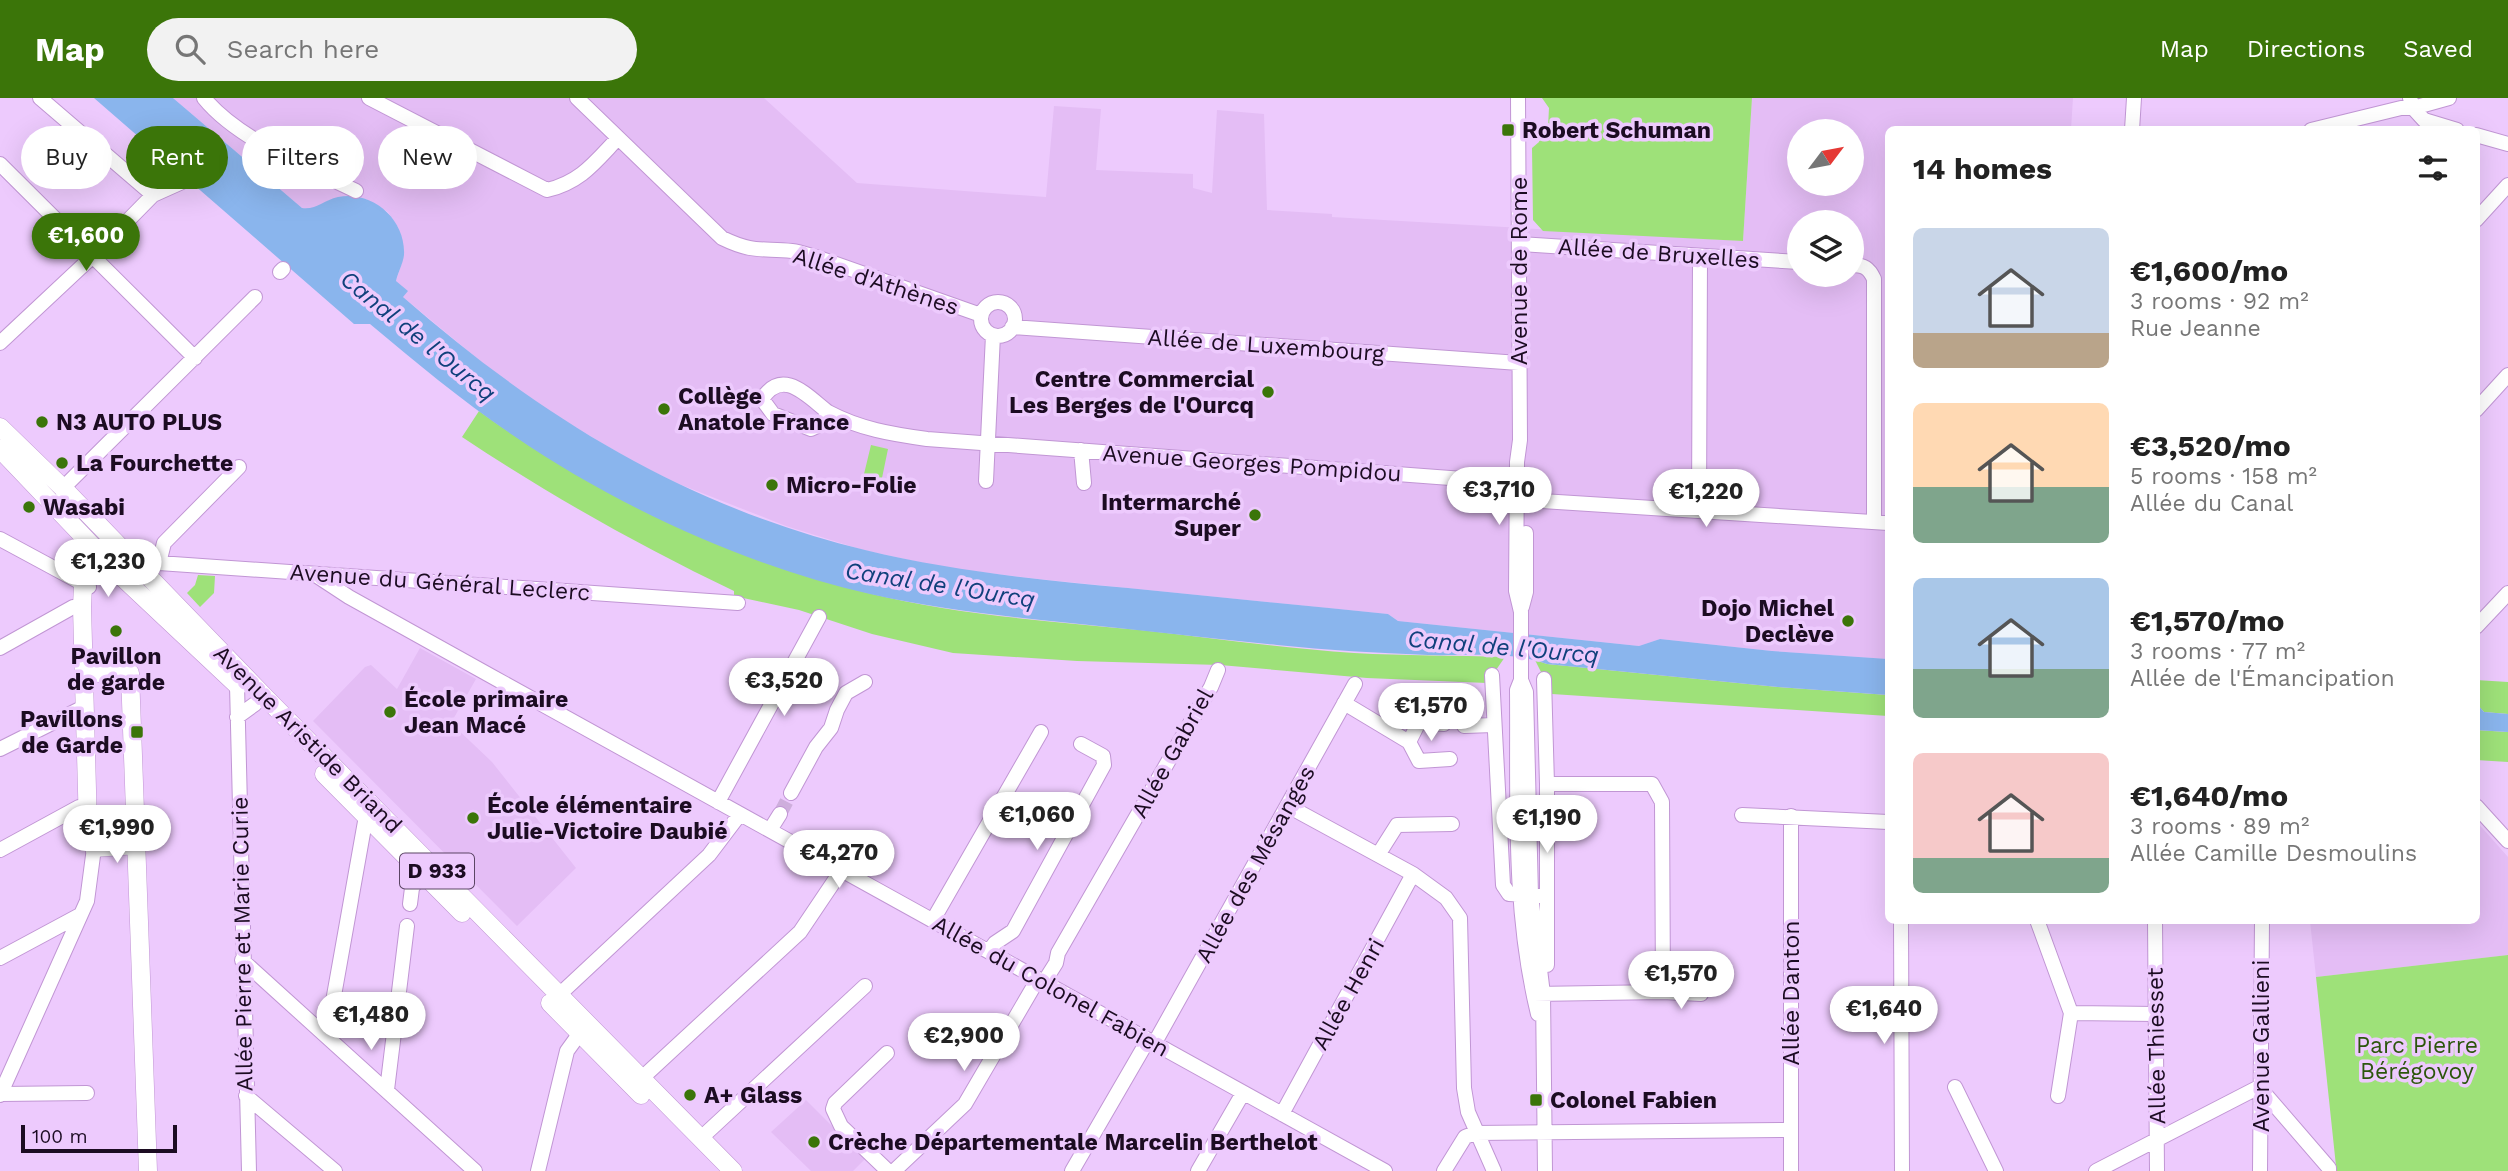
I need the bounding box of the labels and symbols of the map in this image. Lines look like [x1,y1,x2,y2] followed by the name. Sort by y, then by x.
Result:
[1522,117,1711,144] place label: Robert Schuman
[1787,119,1864,196] north arrow
[1500,122,1516,138] marker: Robert Schuman
[1506,177,1533,365] street label: Avenue de Rome
[29,214,143,273] pin: €1,600
[1557,233,1761,274] street label: Allée de Bruxelles
[790,242,962,321] street label: Allée d'Athènes
[335,265,502,407] water label: Canal de l'Ourcq
[1147,324,1386,367] street label: Allée de Luxembourg
[1009,366,1254,419] place label: Centre Commercial Les Berges de l'Ourcq
[678,383,849,436] place label: Collège Anatole France
[1260,384,1276,400] marker: Centre Commercial Les Berges de l'Ourcq
[656,401,672,417] marker: Collège Anatole France
[56,409,222,436] place label: N3 AUTO PLUS
[34,414,50,430] marker: N3 AUTO PLUS
[1102,440,1402,487] street label: Avenue Georges Pompidou
[76,450,233,477] place label: La Fourchette
[54,455,70,471] marker: La Fourchette
[1442,468,1556,527] pin: €3,710
[1649,470,1763,529] pin: €1,220
[786,472,917,499] place label: Micro-Folie
[764,477,780,493] marker: Micro-Folie
[1101,489,1241,542] place label: Intermarché Super
[43,494,125,521] place label: Wasabi
[21,499,37,515] marker: Wasabi
[1247,507,1263,523] marker: Intermarché Super
[51,540,165,599] pin: €1,230
[843,556,1037,614] water label: Canal de l'Ourcq
[289,559,591,606] street label: Avenue du Général Leclerc
[1701,595,1834,648] place label: Dojo Michel Declève
[1840,613,1856,629] marker: Dojo Michel Declève
[108,623,124,639] marker: Pavillon de garde
[1406,625,1600,669] water label: Canal de l'Ourcq
[208,640,407,839] street label: Avenue Aristide Briand
[67,643,165,696] place label: Pavillon de garde
[727,658,841,718] pin: €3,520
[1126,684,1219,823] street label: Allée Gabriel
[1374,684,1488,743] pin: €1,570
[404,686,568,739] place label: École primaire Jean Macé
[382,704,398,720] marker: École primaire Jean Macé
[20,706,123,759] place label: Pavillons de Garde
[129,724,145,740] marker: Pavillons de Garde
[1190,761,1321,967] street label: Allée des Mésanges
[487,792,728,845] place label: École élémentaire Julie-Victoire Daubié
[980,792,1094,852] pin: €1,060
[226,796,259,1092] street label: Allée Pierre et Marie Curie
[1490,796,1604,855] pin: €1,190
[60,806,174,865] pin: €1,990
[465,810,481,826] marker: École élémentaire Julie-Victoire Daubié
[782,830,896,890] pin: €4,270
[400,854,474,888] road number: D 933
[928,910,1174,1063] street label: Allée du Colonel Fabien
[1778,921,1805,1066] street label: Allée Danton
[1307,934,1390,1055] street label: Allée Henri
[1624,951,1738,1011] pin: €1,570
[2248,960,2275,1132] street label: Avenue Gallieni
[2142,967,2171,1125] street label: Allée Thiesset
[1827,986,1941,1046] pin: €1,640
[314,992,428,1052] pin: €1,480
[907,1014,1021,1073] pin: €2,900
[2356,1032,2478,1085] park label: Parc Pierre Bérégovoy
[704,1082,802,1109] place label: A+ Glass
[682,1087,698,1103] marker: A+ Glass
[1550,1087,1717,1114] place label: Colonel Fabien
[1528,1092,1544,1108] marker: Colonel Fabien
[21,1122,177,1154] scale bar
[828,1129,1318,1156] place label: Crèche Départementale Marcelin Berthelot
[806,1134,822,1150] marker: Crèche Départementale Marcelin Berthelot

